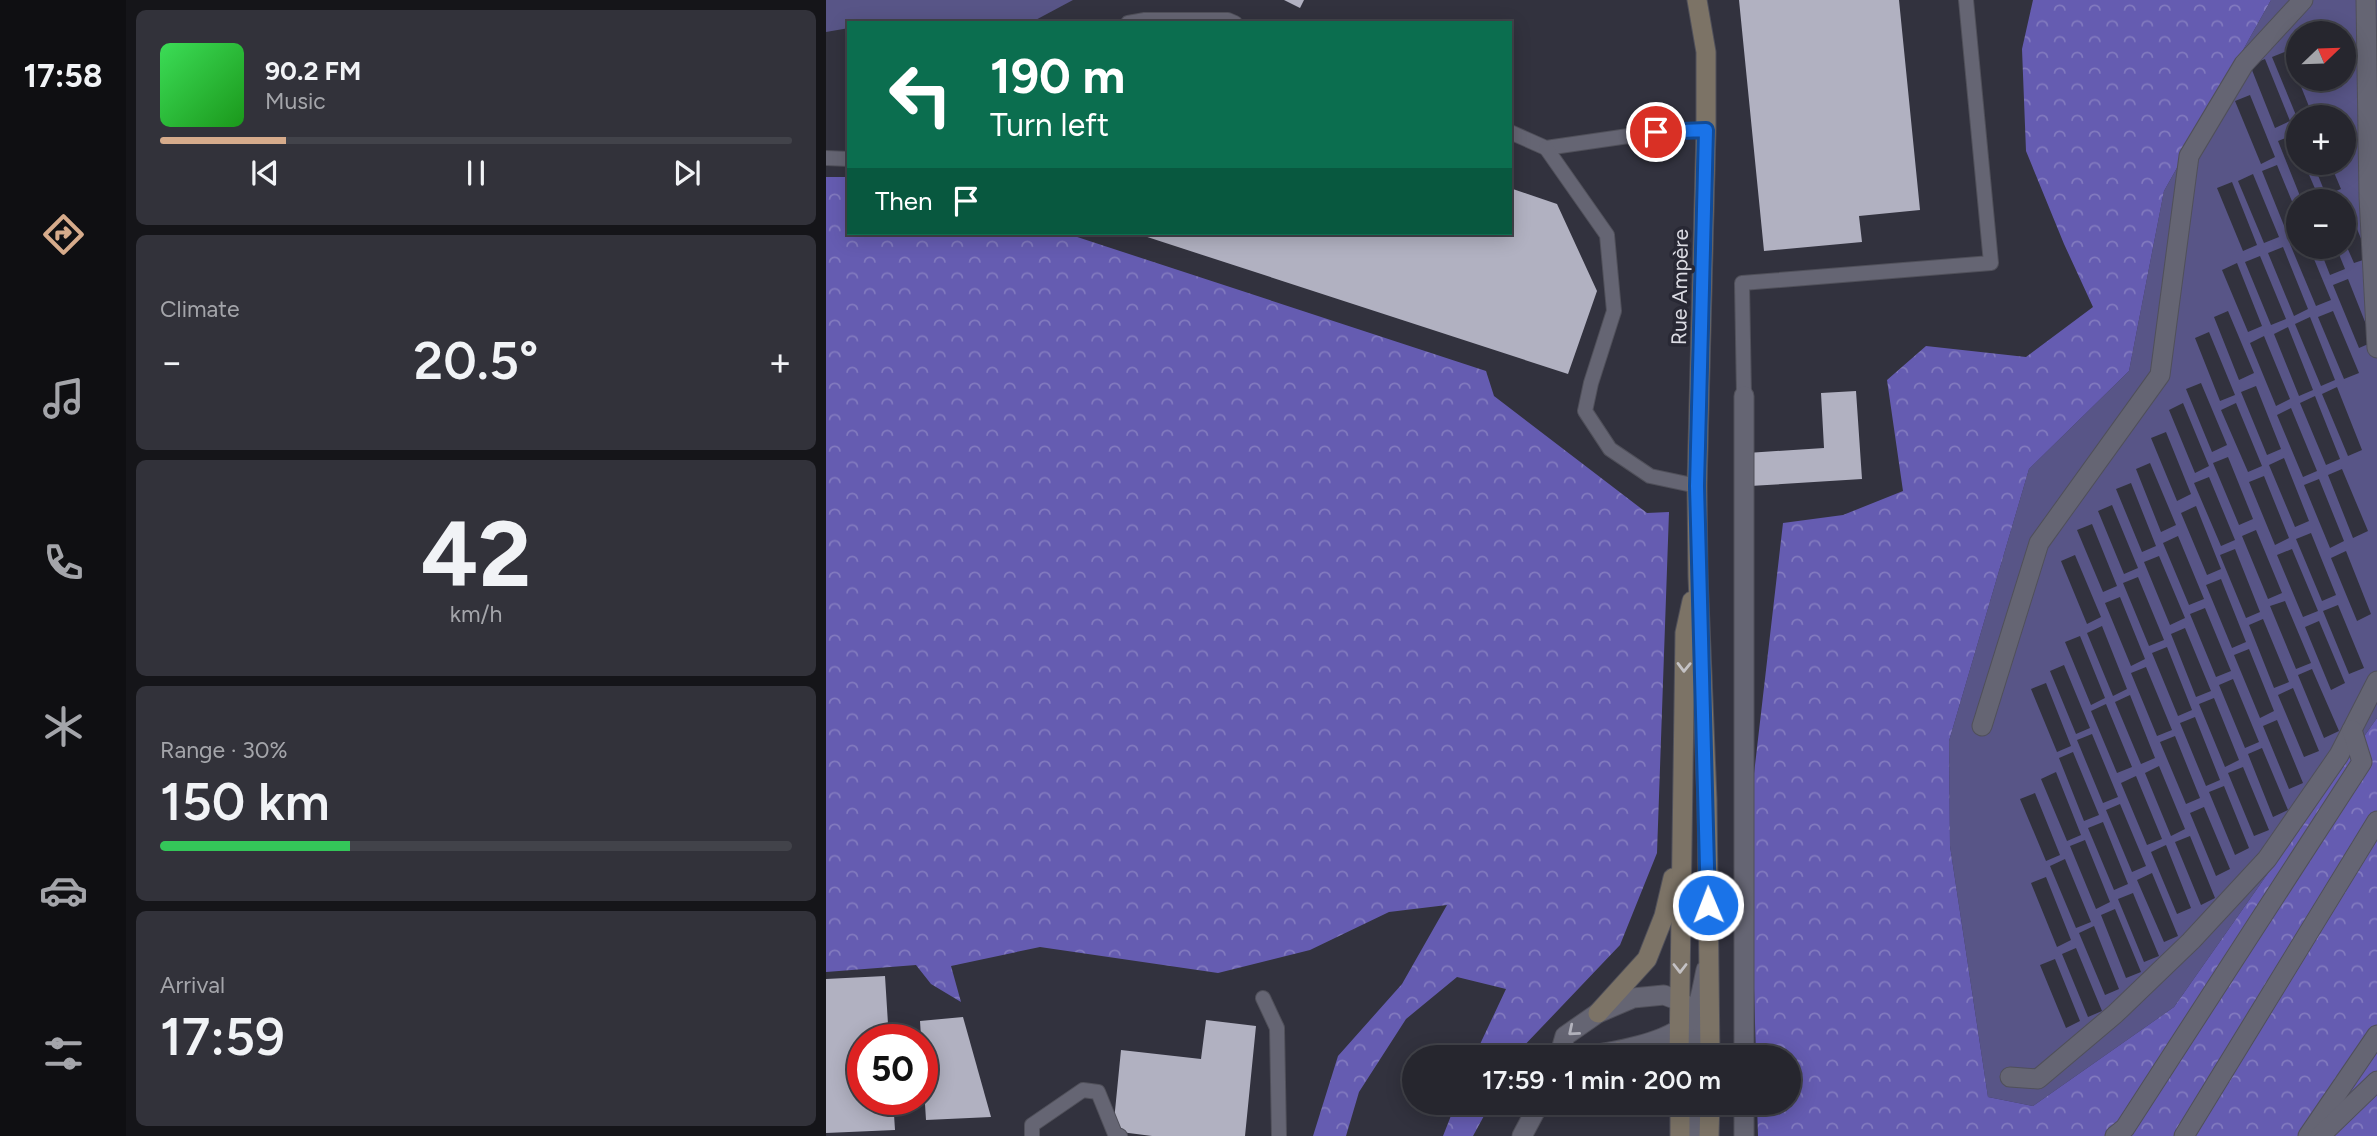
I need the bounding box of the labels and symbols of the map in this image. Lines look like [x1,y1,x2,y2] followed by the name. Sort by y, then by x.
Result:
[2286,21,2356,91] north arrow
[1626,102,1686,162] pin
[1666,229,1693,345] street label: Rue Ampère
[1676,662,1692,673] one-way arrow
[1671,868,1745,942] position arrow
[1672,963,1688,974] one-way arrow
[1568,1023,1581,1036] one-way arrow
[847,1024,938,1115] speed limit sign: 50

